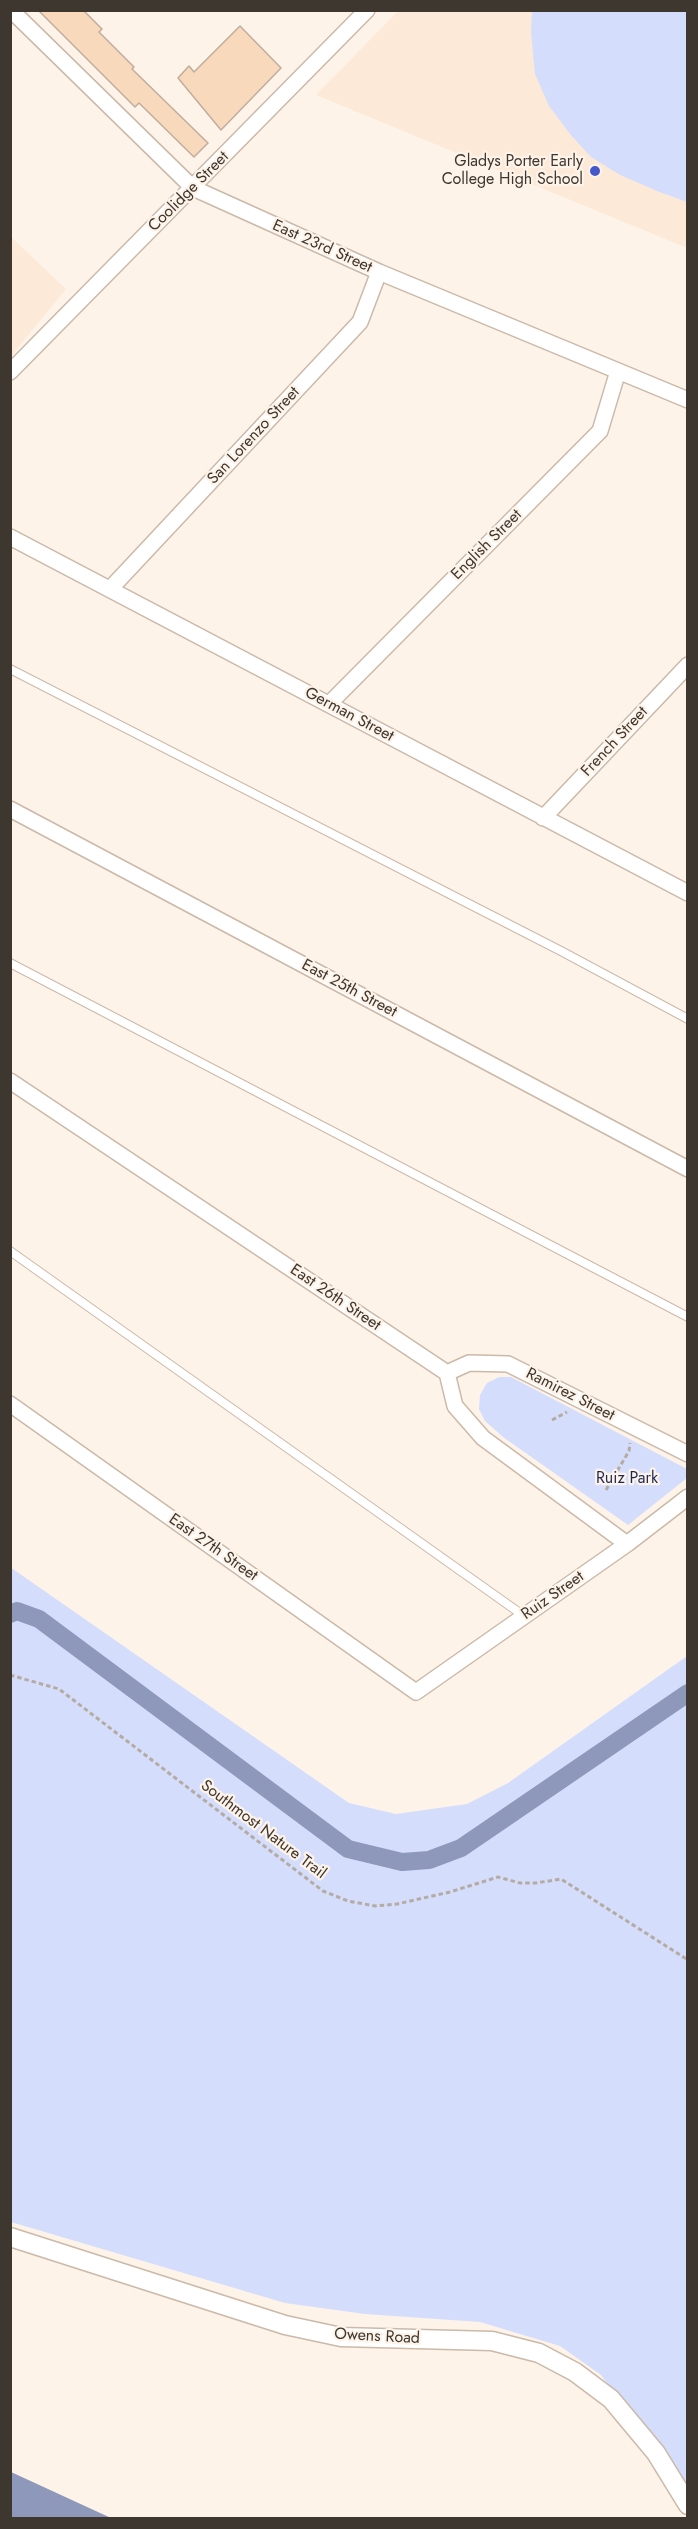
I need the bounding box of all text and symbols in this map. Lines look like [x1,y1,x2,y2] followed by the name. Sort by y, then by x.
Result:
[145,148,233,236] street label: Coolidge Street
[442,152,583,190] place label: Gladys Porter Early College High School
[588,164,602,178] marker: Gladys Porter Early College High School
[269,216,375,278] street label: East 23rd Street
[204,383,304,489] street label: San Lorenzo Street
[448,506,526,584] street label: English Street
[301,684,397,746] street label: German Street
[578,703,652,781] street label: French Street
[298,956,400,1022] street label: East 25th Street
[286,1261,384,1335] street label: East 26th Street
[522,1364,618,1426] street label: Ramirez Street
[596,1469,658,1489] park label: Ruiz Park
[165,1510,261,1586] street label: East 27th Street
[518,1568,588,1624] street label: Ruiz Street
[196,1777,330,1883] street label: Southmost Nature Trail
[334,2325,420,2349] street label: Owens Road

